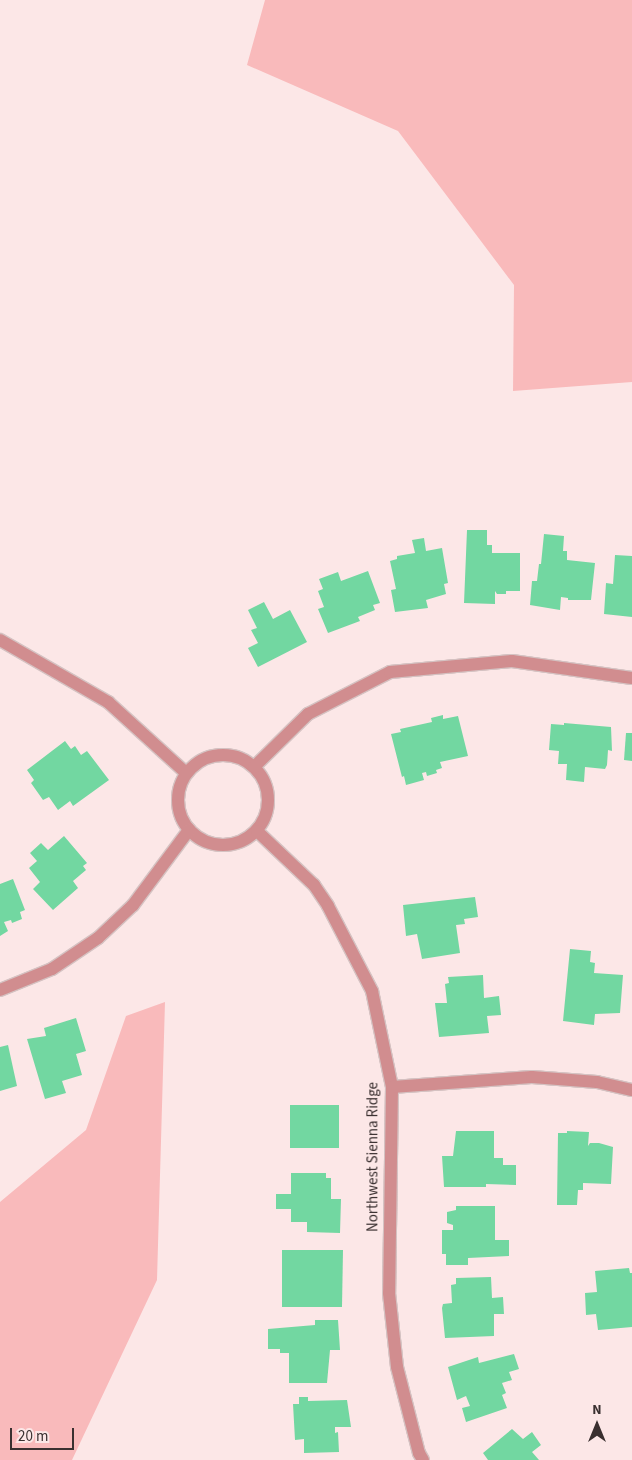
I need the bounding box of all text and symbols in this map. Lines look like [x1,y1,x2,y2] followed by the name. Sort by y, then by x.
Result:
[364,1082,382,1232] street label: Northwest Sienna Ridge
[572,1400,622,1450] north arrow
[592,1400,602,1420] text: N
[12,1418,76,1450] scale bar
[18,1426,48,1447] text: 20 m

